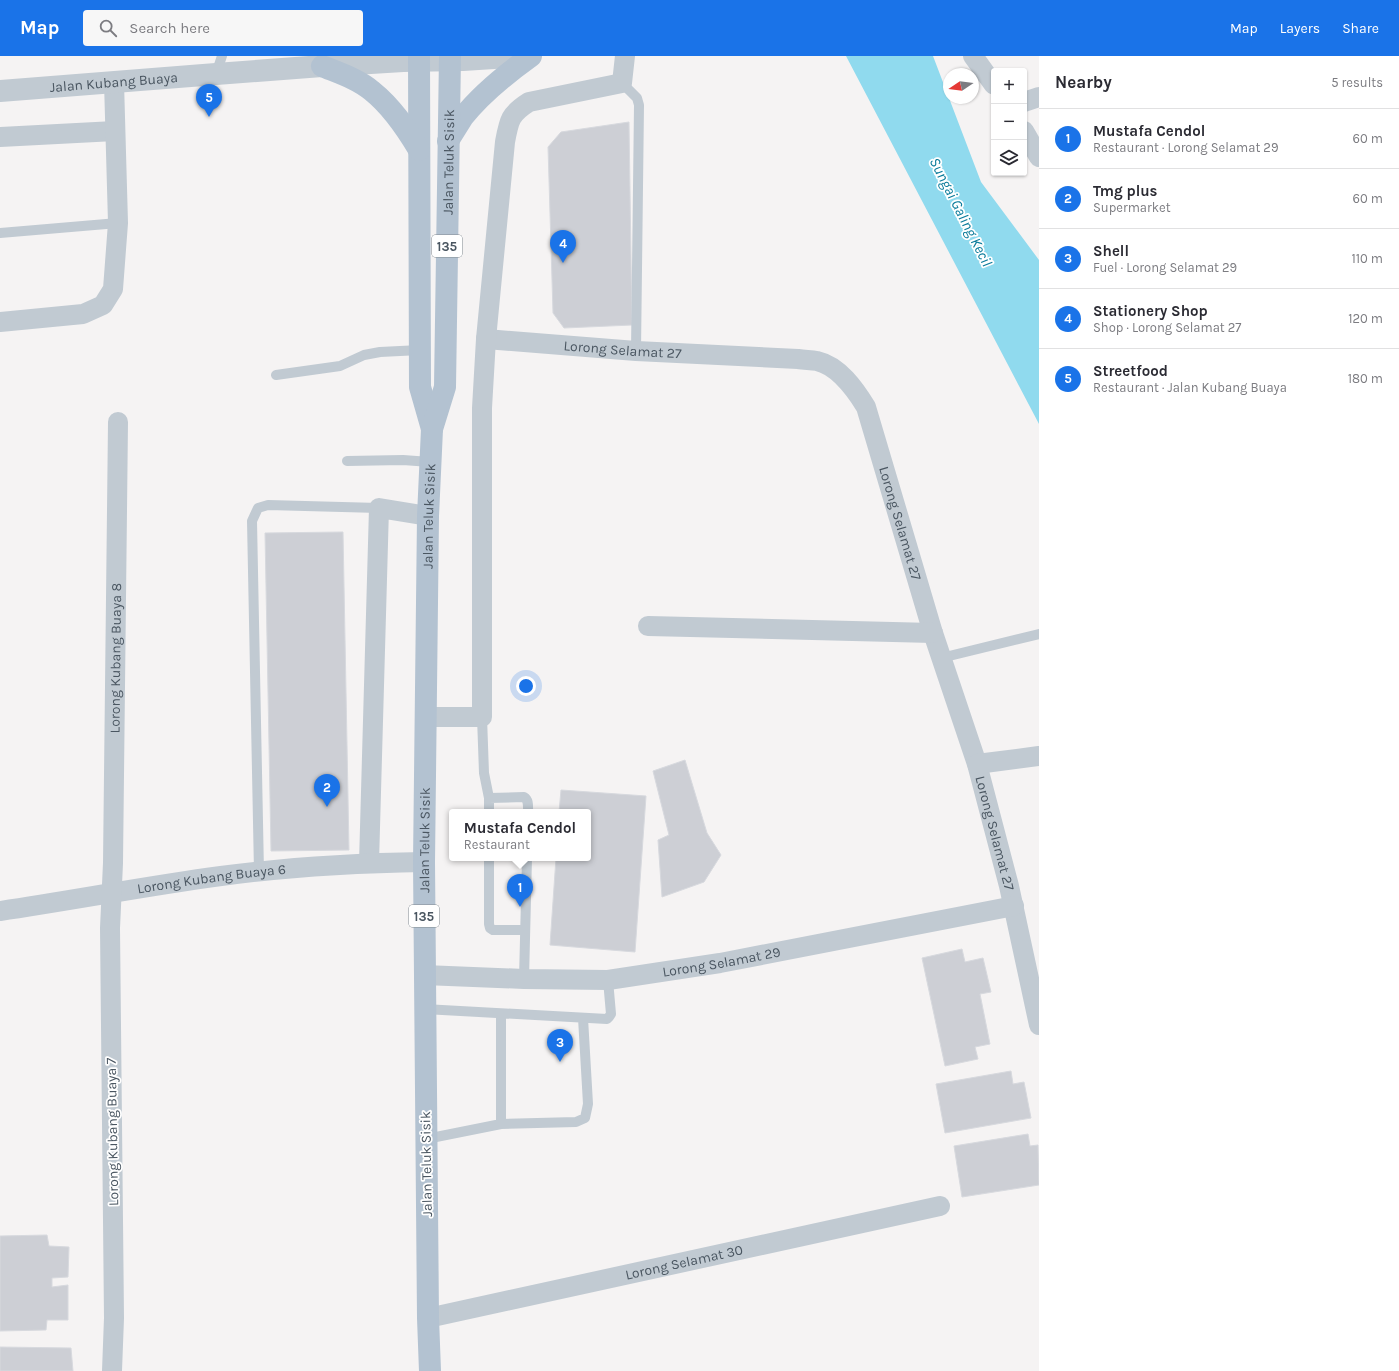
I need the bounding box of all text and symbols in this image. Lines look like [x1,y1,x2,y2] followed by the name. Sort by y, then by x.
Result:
[83,10,363,46] search box
[20,17,59,39] text: Map
[97,17,119,39] icon: search
[129,19,210,37] text: Search here
[1230,20,1258,37] text: Map
[1280,20,1320,37] text: Layers
[1342,20,1379,37] text: Share
[943,68,979,104] north arrow
[991,68,1027,176] map controls
[991,68,1027,104] button: +
[49,69,178,96] street label: Jalan Kubang Buaya
[1055,72,1112,92] text: Nearby
[1331,75,1383,90] text: 5 results
[196,84,222,117] pin: 5
[991,104,1027,140] button: −
[440,109,458,215] street label: Jalan Teluk Sisik
[1093,122,1205,140] text: Mustafa Cendol
[1066,131,1070,146] text: 1
[1353,131,1383,146] text: 60 m
[991,140,1027,176] button: layers
[1093,140,1278,155] text: Restaurant · Lorong Selamat 29
[926,155,996,270] water label: Sungai Galing Kecil
[1093,182,1158,200] text: Tmg plus
[1064,191,1072,206] text: 2
[1353,191,1383,206] text: 60 m
[1093,200,1171,215] text: Supermarket
[550,230,576,263] pin: 4
[432,235,462,257] road number: 135
[1093,242,1129,260] text: Shell
[1064,251,1072,266] text: 3
[1351,251,1383,266] text: 110 m
[1093,260,1237,275] text: Fuel · Lorong Selamat 29
[1093,302,1208,320] text: Stationery Shop
[1064,311,1072,326] text: 4
[1348,311,1383,326] text: 120 m
[1093,320,1241,335] text: Shop · Lorong Selamat 27
[563,337,682,362] street label: Lorong Selamat 27
[1093,362,1168,380] text: Streetfood
[1064,371,1072,386] text: 5
[1348,371,1383,386] text: 180 m
[1093,380,1287,395] text: Restaurant · Jalan Kubang Buaya
[419,463,439,569] street label: Jalan Teluk Sisik
[875,464,925,583] street label: Lorong Selamat 27
[106,583,125,733] street label: Lorong Kubang Buaya 8
[516,676,536,696] your location
[314,774,340,807] pin: 2
[971,774,1018,892] street label: Lorong Selamat 27
[416,787,434,893] street label: Jalan Teluk Sisik
[449,809,591,861] popup
[464,819,576,837] text: Mustafa Cendol
[464,837,530,852] text: Restaurant
[136,861,287,898] street label: Lorong Kubang Buaya 6
[507,874,533,907] pin: 1
[409,905,439,927] road number: 135
[661,943,782,981] street label: Lorong Selamat 29
[547,1029,573,1062] pin: 3
[103,1057,122,1206] street label: Lorong Kubang Buaya 7
[417,1111,436,1217] street label: Jalan Teluk Sisik
[624,1241,744,1284] street label: Lorong Selamat 30

